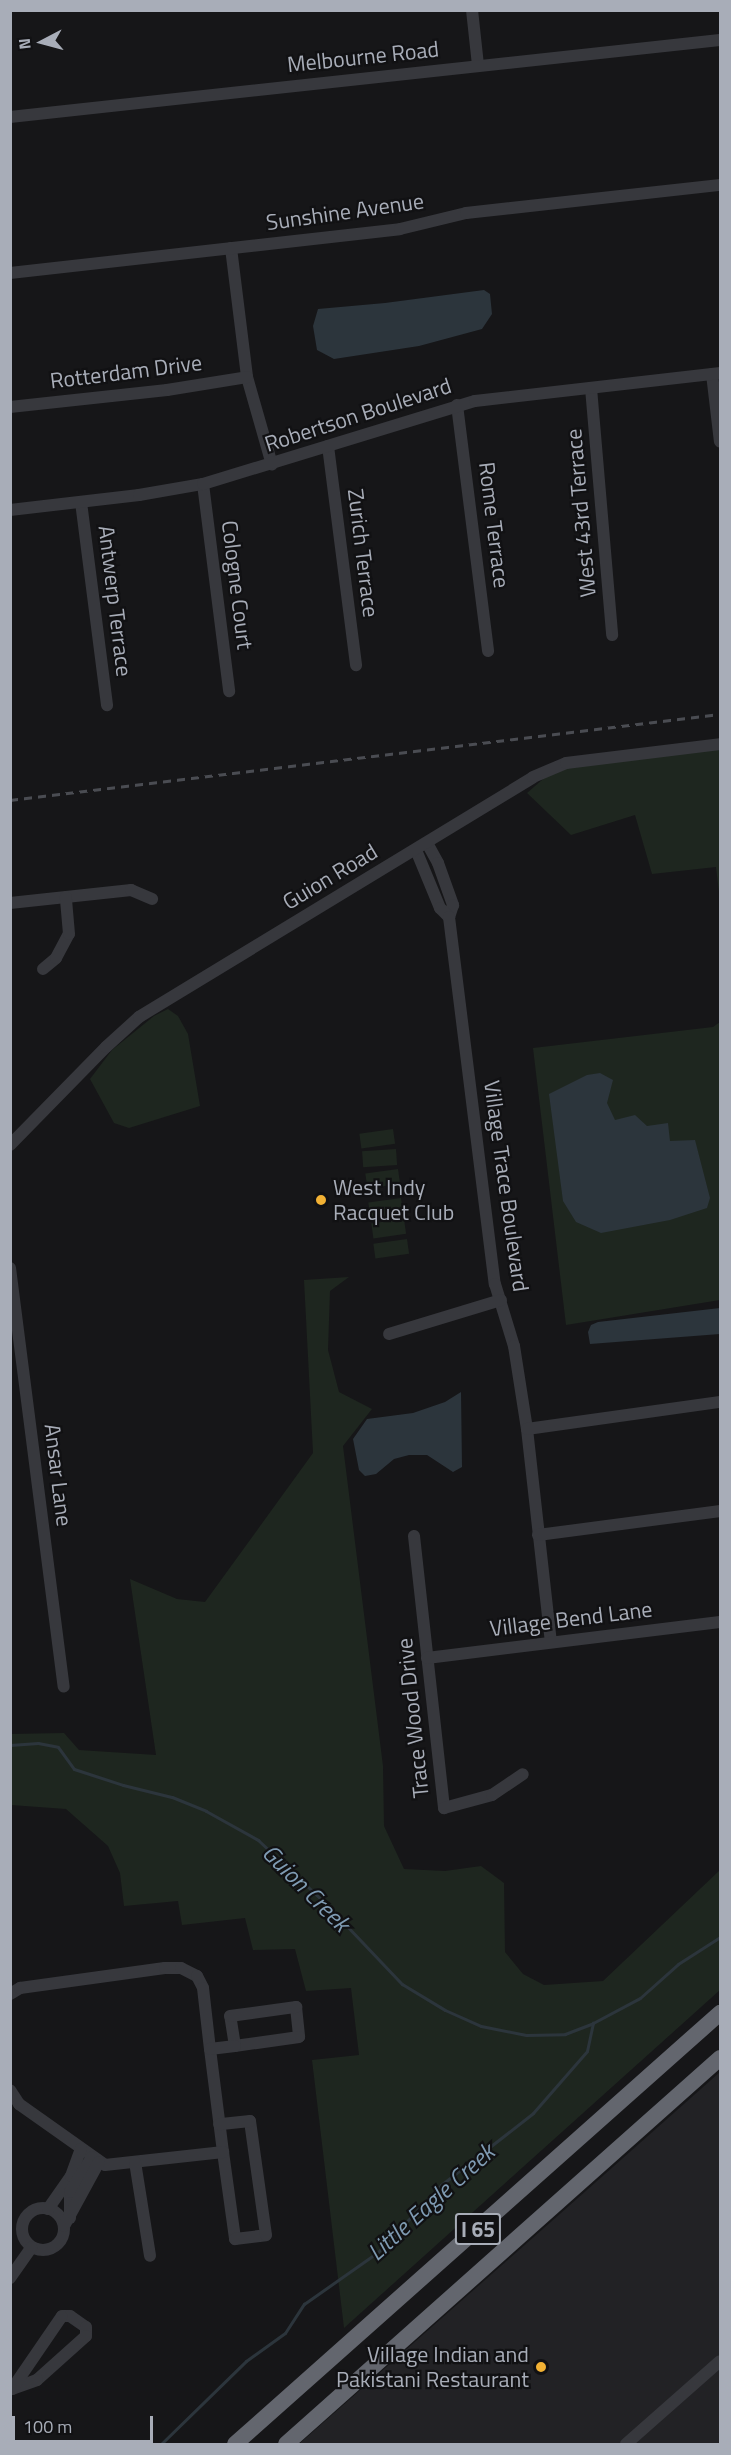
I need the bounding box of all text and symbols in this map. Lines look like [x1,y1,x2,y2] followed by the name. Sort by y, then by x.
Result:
[12,12,72,72] north arrow
[286,36,440,78] street label: Melbourne Road
[12,37,37,51] text: N
[265,188,425,236] street label: Sunshine Avenue
[49,350,203,394] street label: Rotterdam Drive
[261,372,455,458] street label: Robertson Boulevard
[560,428,602,598] street label: West 43rd Terrace
[473,460,515,590] street label: Rome Terrace
[342,487,384,619] street label: Zurich Terrace
[216,519,258,651] street label: Cologne Court
[93,524,137,678] street label: Antwerp Terrace
[278,838,382,916] street label: Guion Road
[478,1079,534,1293] street label: Village Trace Boulevard
[333,1174,454,1226] place label: West Indy Racquet Club
[314,1193,328,1207] marker: West Indy Racquet Club
[39,1422,77,1528] street label: Ansar Lane
[488,1596,654,1642] street label: Village Bend Lane
[391,1637,435,1799] street label: Trace Wood Drive
[256,1838,356,1938] water label: Guion Creek
[362,2137,500,2267] water label: Little Eagle Creek
[454,2211,502,2247] road number: I 65
[336,2341,529,2392] place label: Village Indian and Pakistani Restaurant
[534,2360,548,2374] marker: Village Indian and Pakistani Restaurant
[15,2404,156,2442] scale bar
[23,2413,72,2440] text: 100 m

